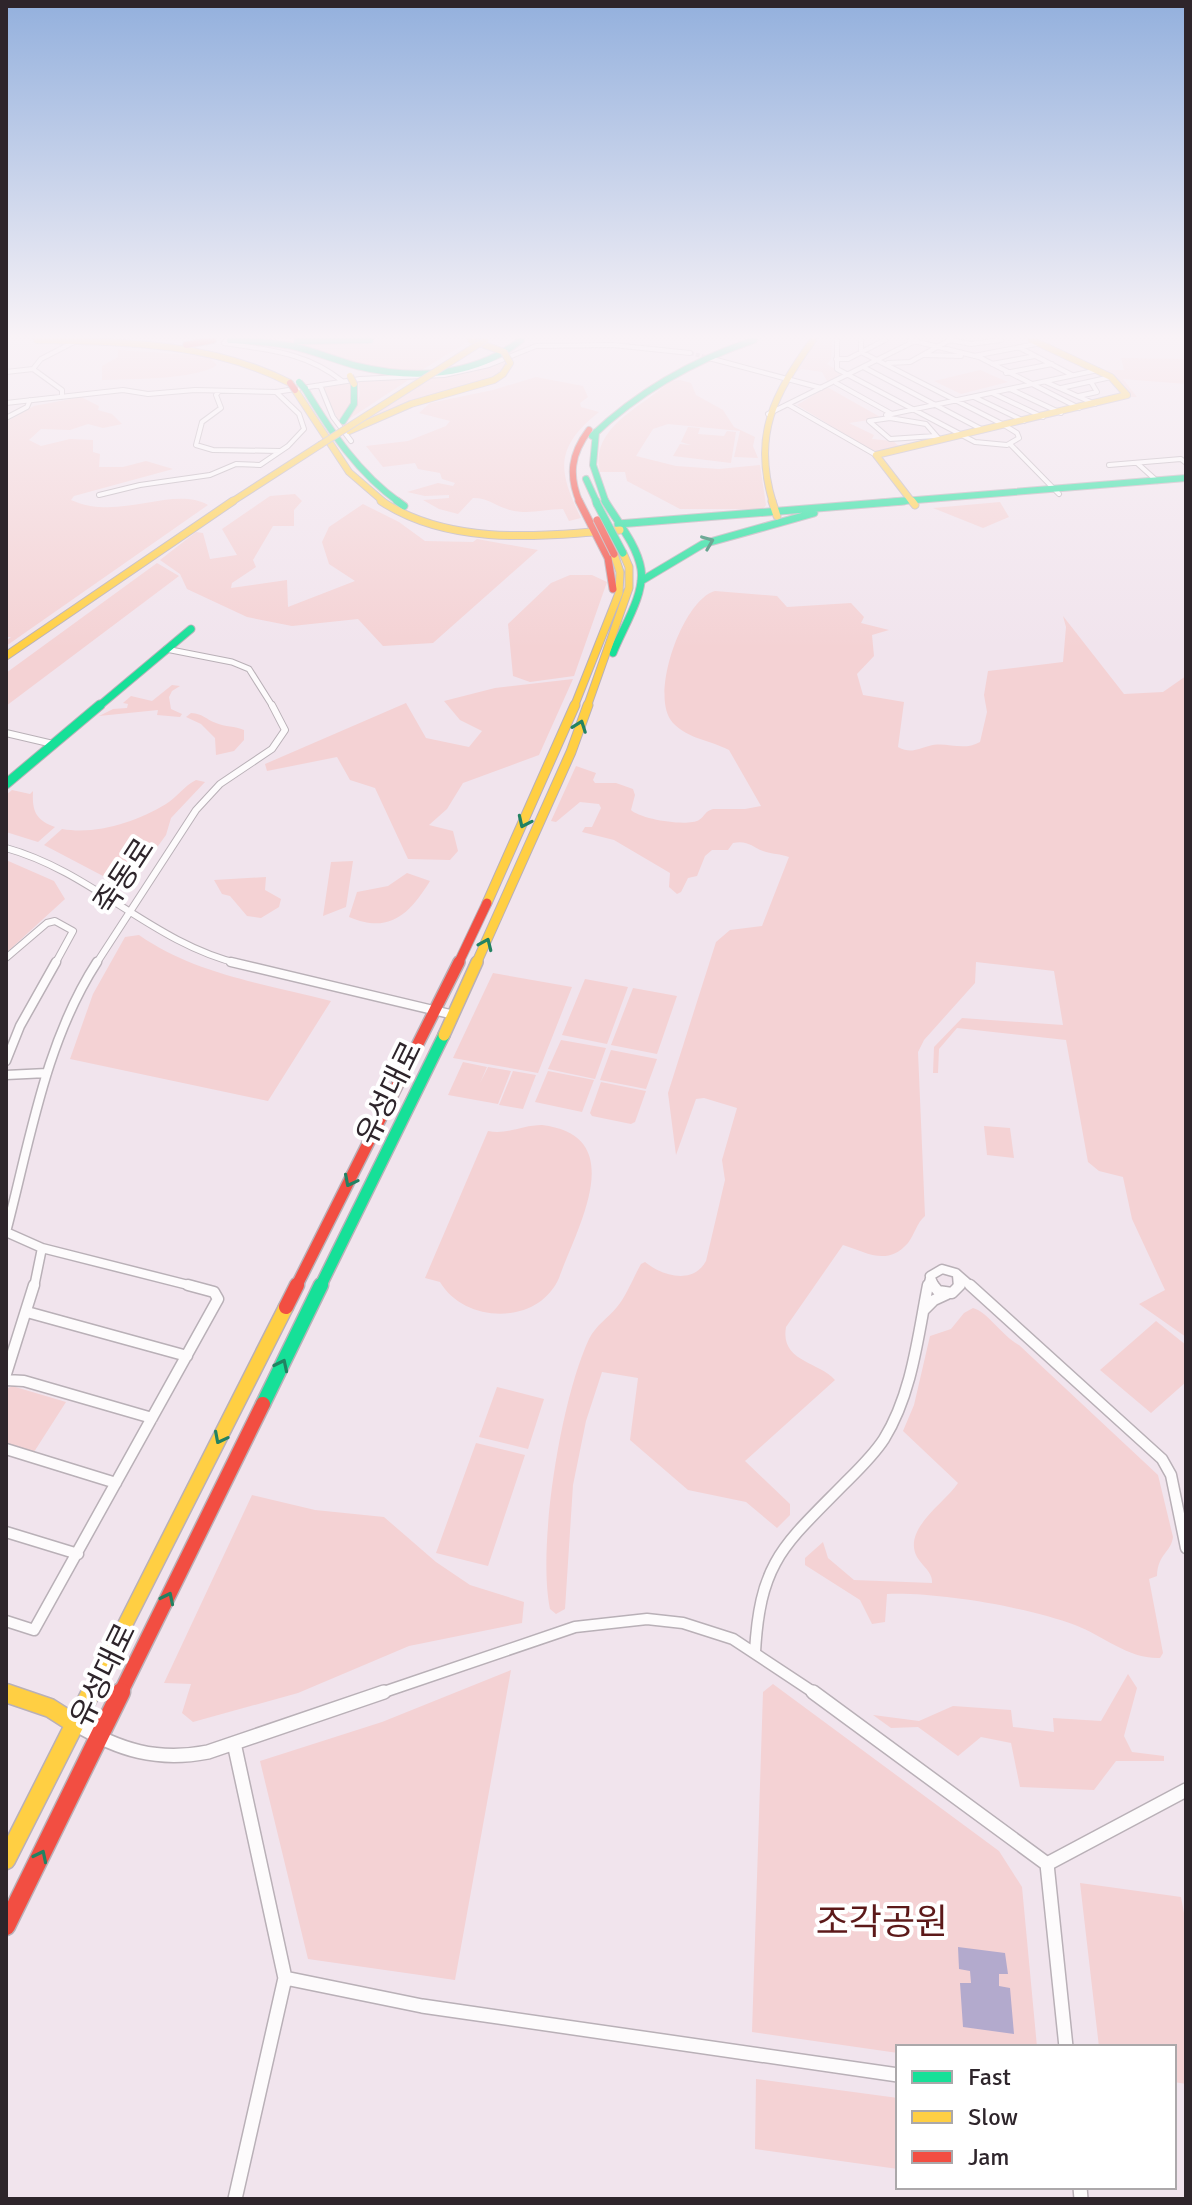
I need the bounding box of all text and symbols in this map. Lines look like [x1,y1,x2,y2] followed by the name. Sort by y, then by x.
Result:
[700,535,714,552] one-way arrow
[571,720,587,734] one-way arrow
[518,813,534,828] one-way arrow
[86,831,162,921] street label: 죽동로
[476,938,492,952] one-way arrow
[349,1035,430,1151] street label: 유성대로
[345,1173,360,1188] one-way arrow
[272,1358,288,1373] one-way arrow
[214,1430,230,1445] one-way arrow
[158,1592,174,1606] one-way arrow
[63,1617,144,1733] street label: 유성대로
[31,1850,46,1865] one-way arrow
[816,1900,948,1945] park label: 조각공원
[896,2045,1176,2189] legend
[968,2062,1011,2092] text: Fast
[968,2102,1018,2132] text: Slow
[968,2142,1009,2172] text: Jam

